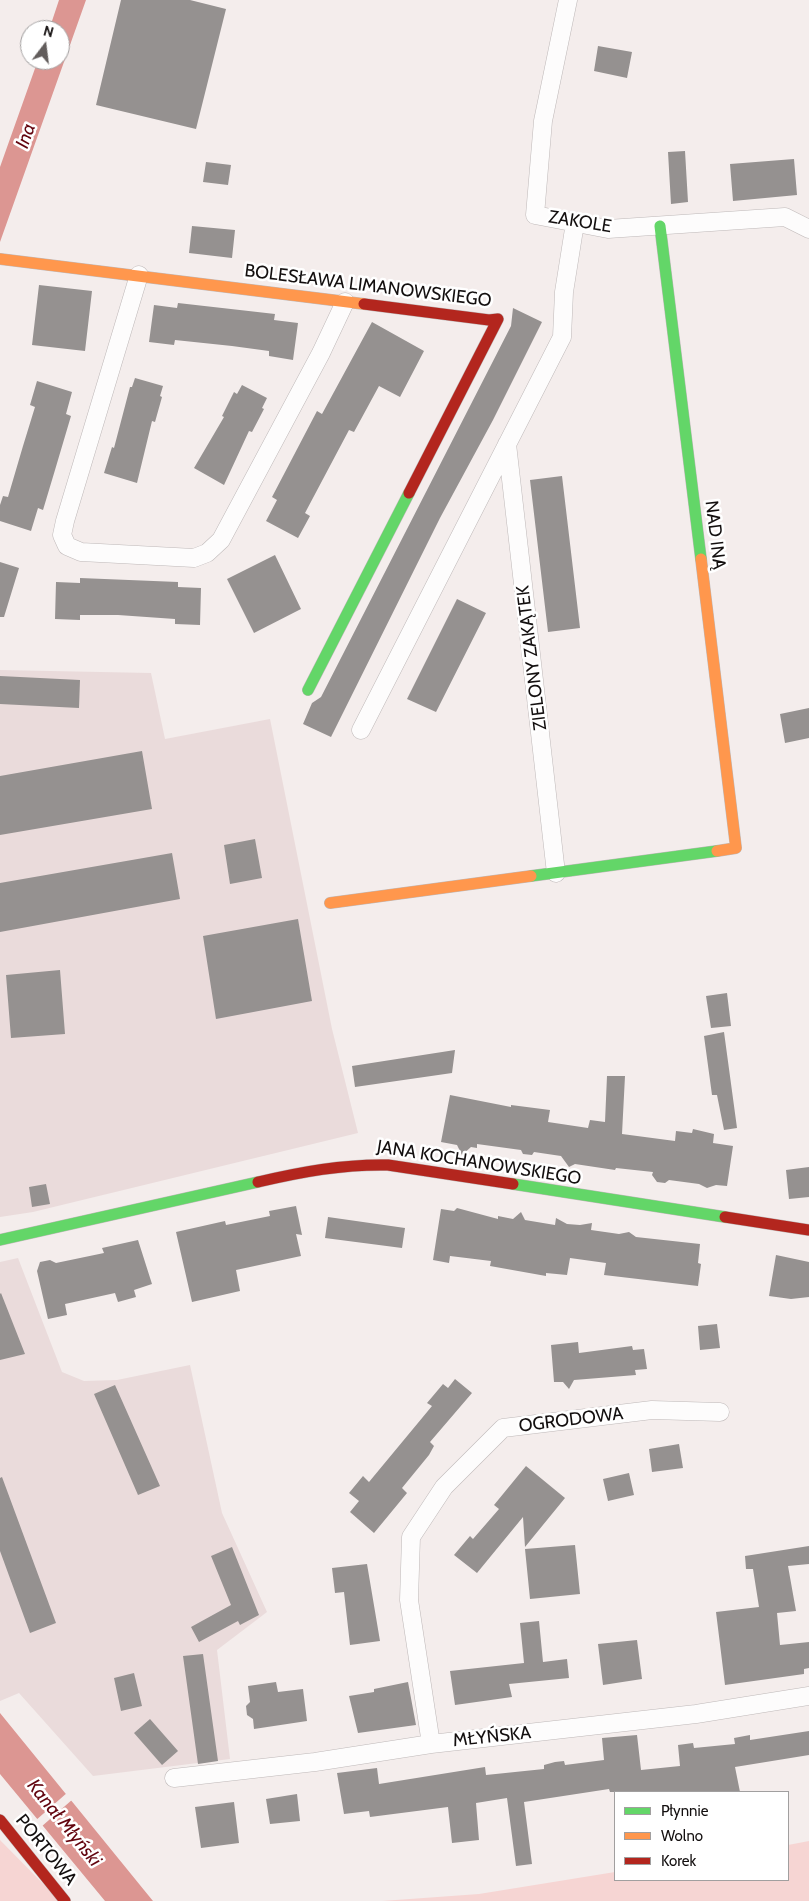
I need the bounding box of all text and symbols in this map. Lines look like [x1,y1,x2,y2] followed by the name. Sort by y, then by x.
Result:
[20,20,70,70] north arrow
[42,22,56,41] text: N
[11,121,41,151] water label: Ina
[547,206,613,238] street label: ZAKOLE
[243,260,493,312] street label: BOLESŁAWA LIMANOWSKIEGO
[700,499,730,571] street label: NAD INĄ
[512,584,552,732] street label: ZIELONY ZAKĄTEK
[375,1136,583,1190] street label: JANA KOCHANOWSKIEGO
[518,1403,624,1437] street label: OGRODOWA
[452,1722,532,1752] street label: MŁYŃSKA
[22,1775,106,1871] water label: Kanał Młyński
[614,1791,789,1881] legend
[661,1802,708,1820] text: Płynnie
[11,1810,81,1890] street label: PORTOWA
[661,1827,703,1845] text: Wolno
[661,1852,696,1870] text: Korek

